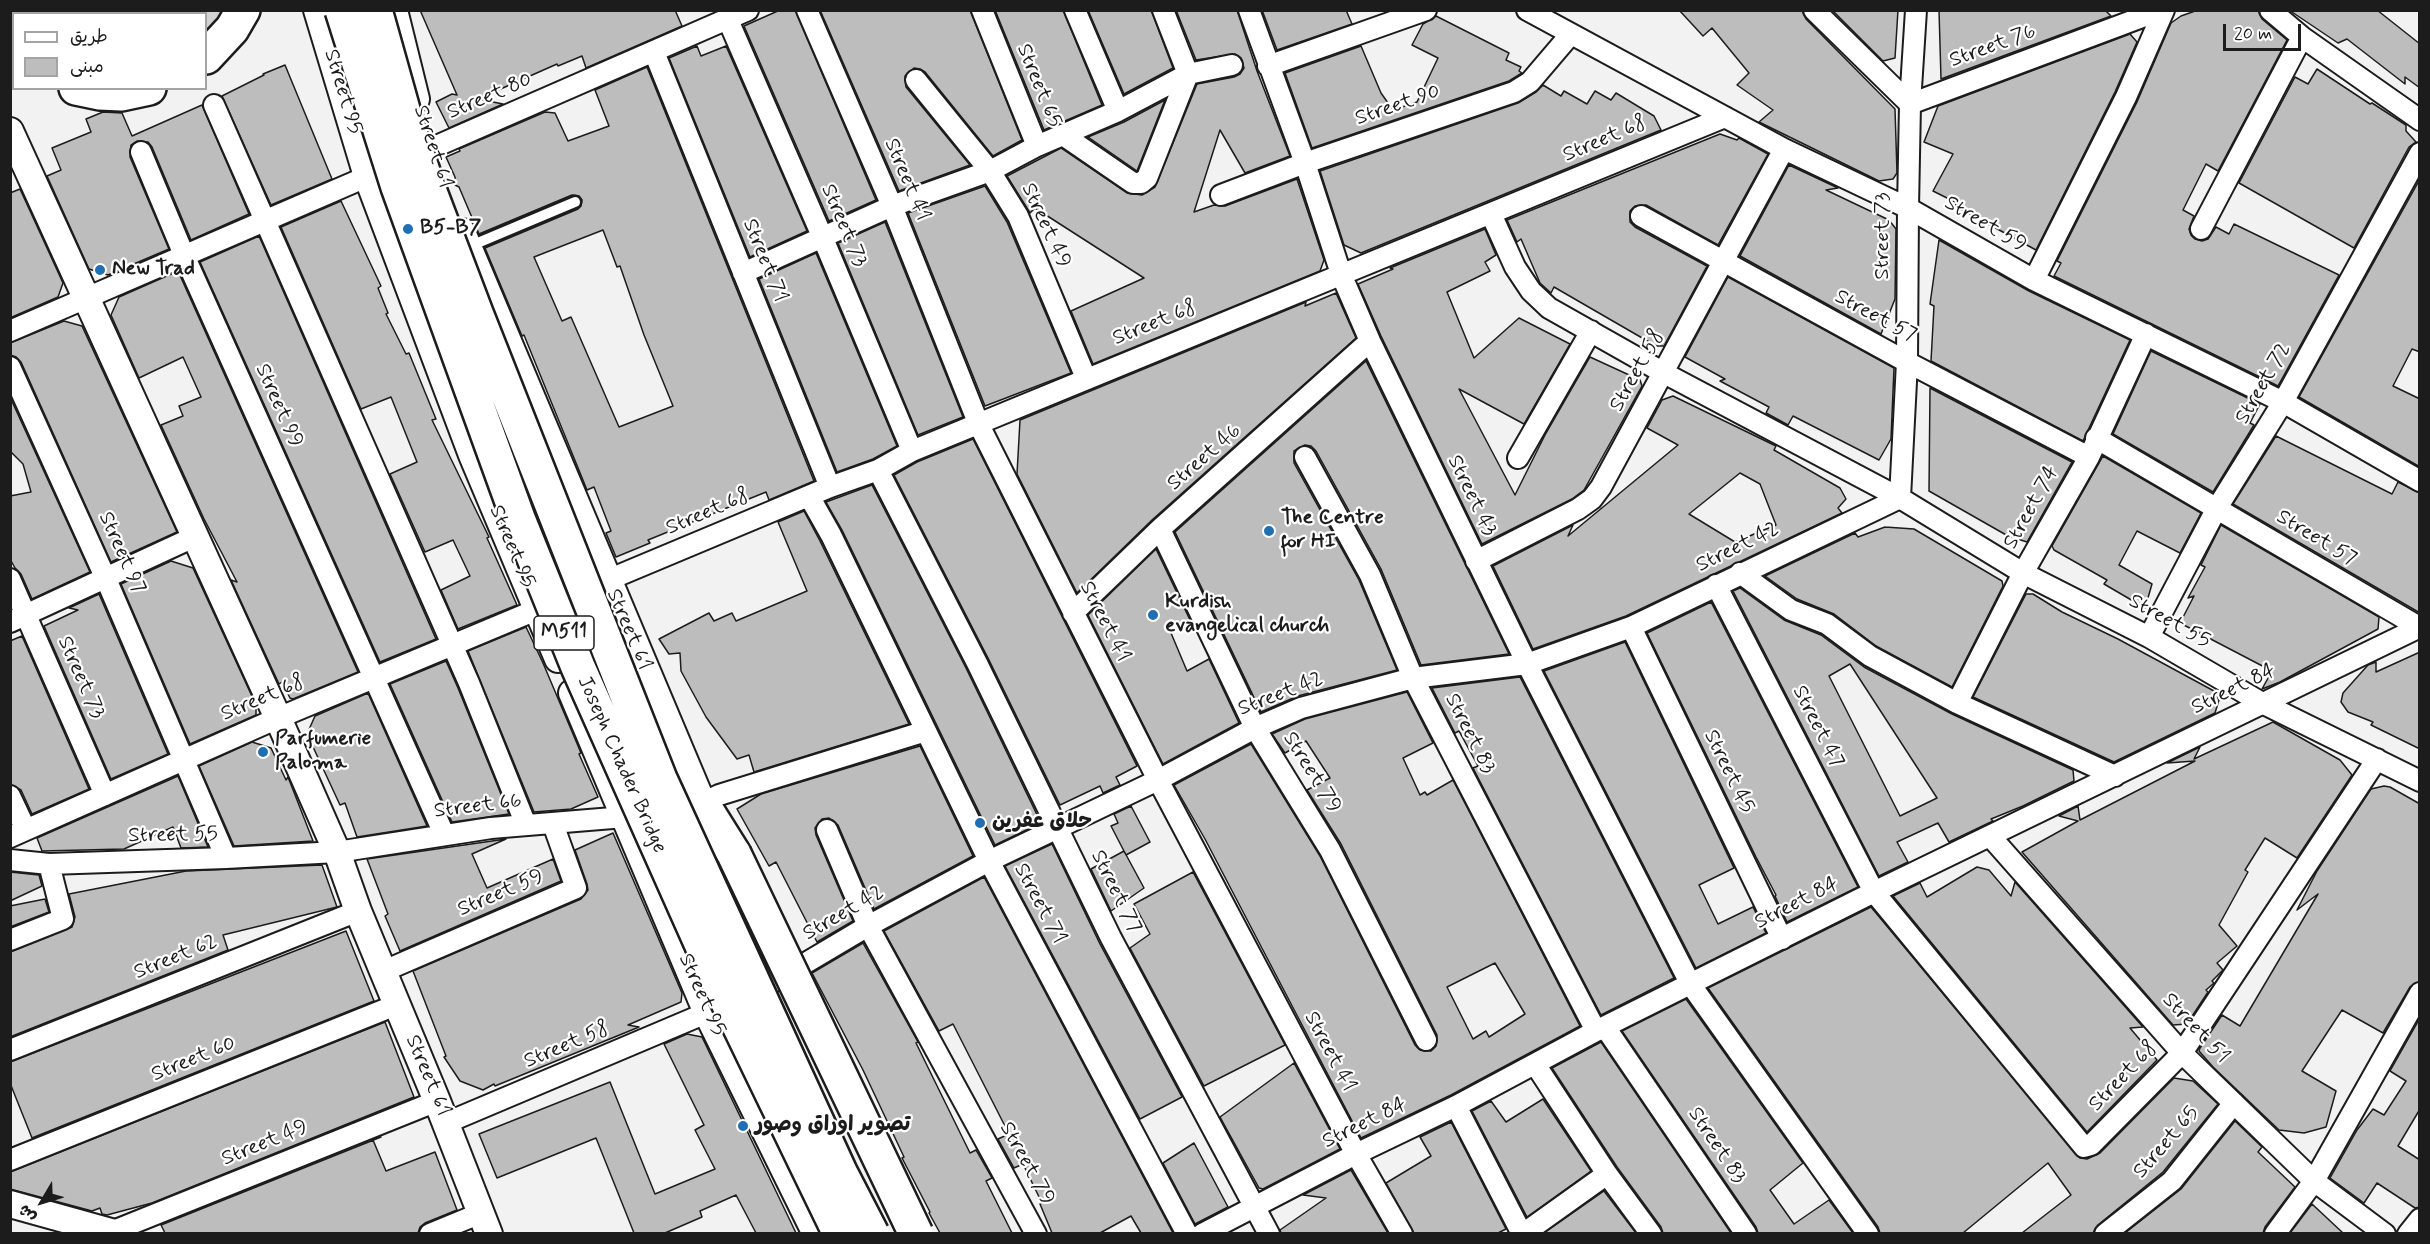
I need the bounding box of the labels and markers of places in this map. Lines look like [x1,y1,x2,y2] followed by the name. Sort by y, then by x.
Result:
[420,216,481,242] place label: B5-B7
[401,222,415,236] marker: B5-B7
[112,257,195,283] place label: New Trad
[93,263,107,277] marker: New Trad
[1281,506,1384,556] place label: The Centre for HI
[1262,524,1276,538] marker: The Centre for HI
[1165,590,1329,640] place label: Kurdish evangelical church
[1146,608,1160,622] marker: Kurdish evangelical church
[275,727,371,777] place label: Parfumerie Paloma
[256,745,270,759] marker: Parfumerie Paloma
[992,810,1092,836] place label: حلاق عفرين
[973,816,987,830] marker: حلاق عفرين
[755,1113,910,1139] place label: تصوير اوراق وصور
[736,1119,750,1133] marker: تصوير اوراق وصور

